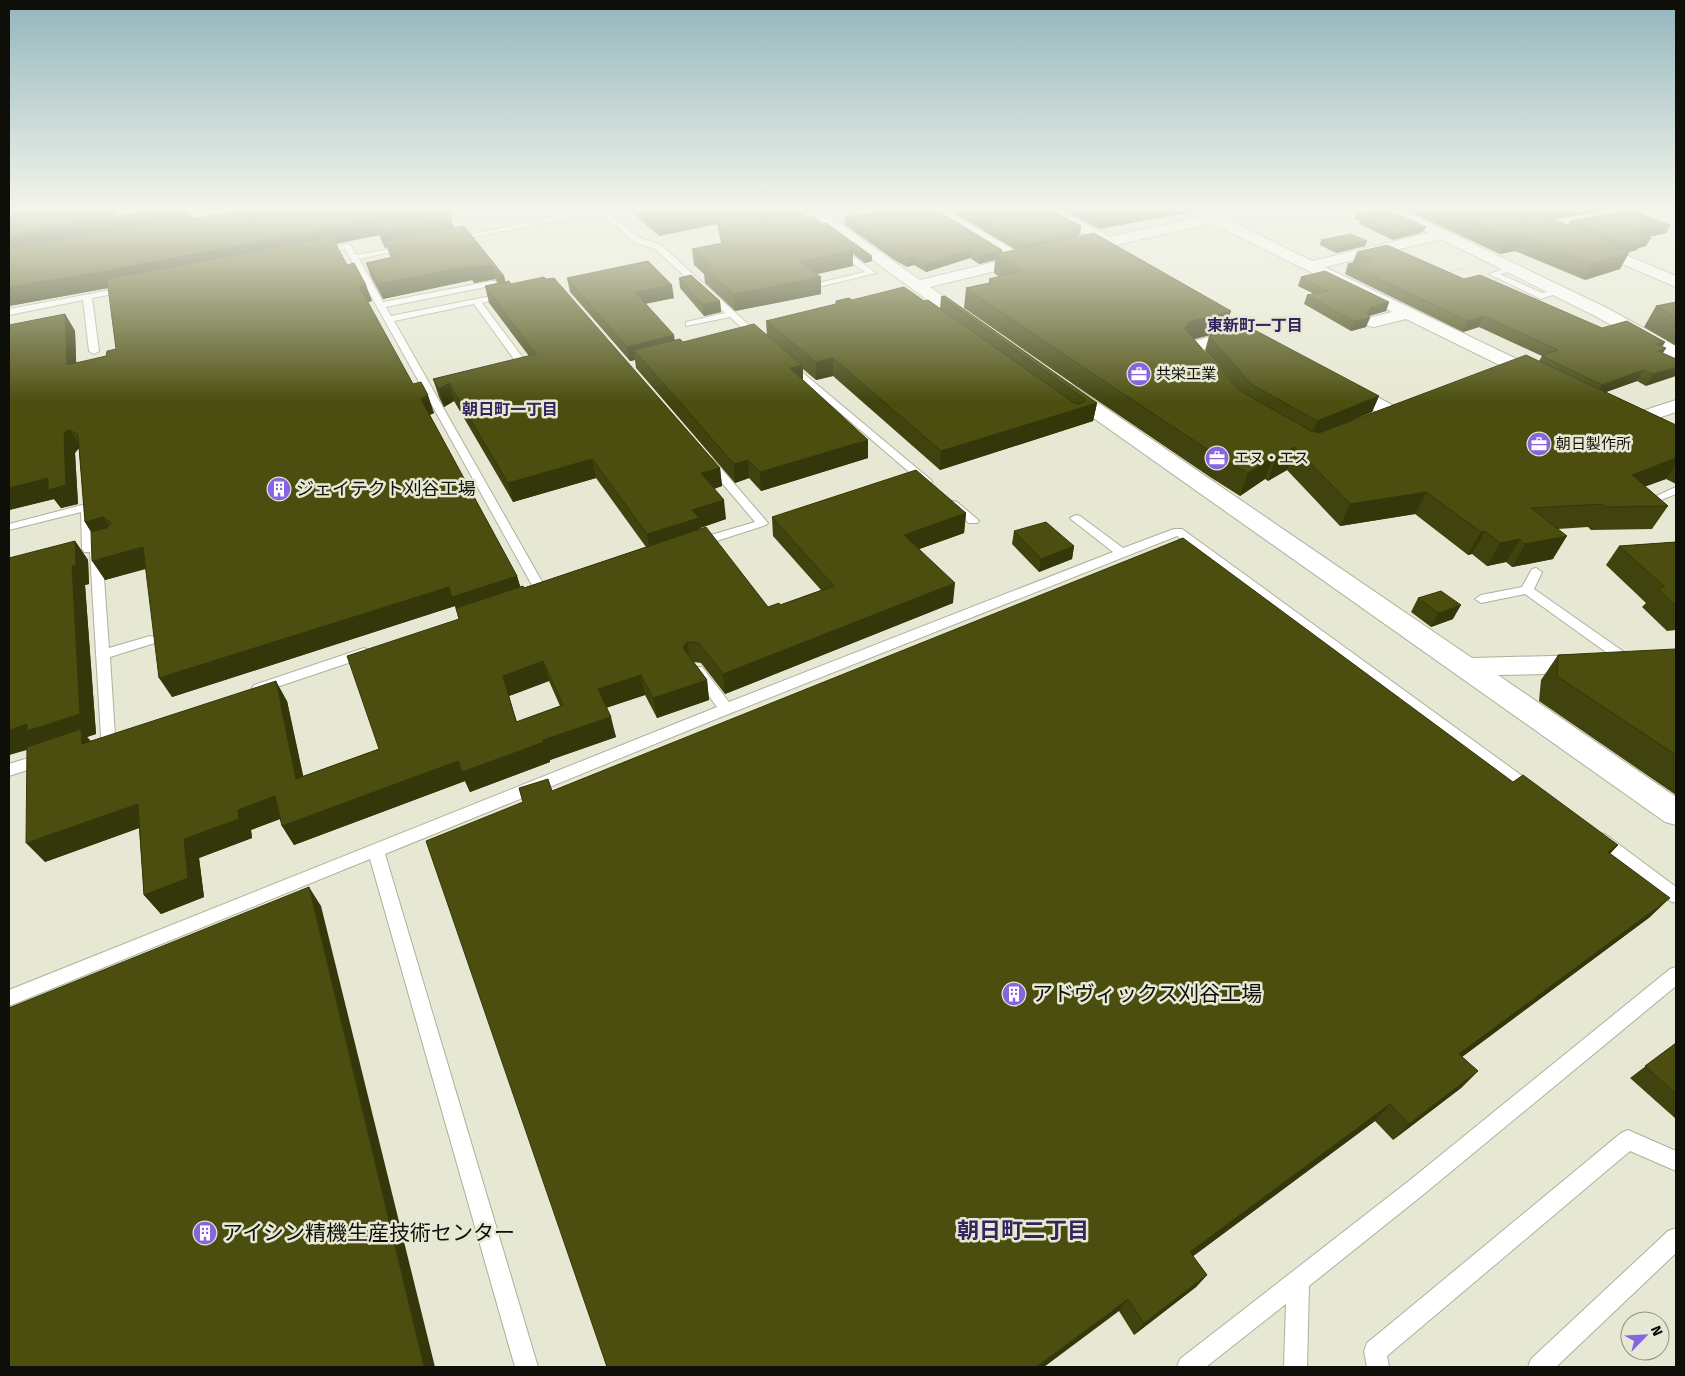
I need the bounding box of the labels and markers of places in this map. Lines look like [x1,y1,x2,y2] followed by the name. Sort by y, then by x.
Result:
[1126,361,1152,387] office icon: 共栄工業
[1156,365,1216,383] place label: 共栄工業
[1526,431,1552,457] office icon: 朝日製作所
[1556,435,1631,453] place label: 朝日製作所
[1204,445,1230,471] office icon: エヌ・エス
[1234,449,1309,467] place label: エヌ・エス
[266,476,292,502] building icon: ジェイテクト刈谷工場
[296,478,476,500] place label: ジェイテクト刈谷工場
[1001,981,1027,1007] building icon: アドヴィックス刈谷工場
[1032,981,1262,1007] place label: アドヴィックス刈谷工場
[192,1220,218,1246] building icon: アイシン精機生産技術センター
[222,1220,515,1246] place label: アイシン精機生産技術センター

